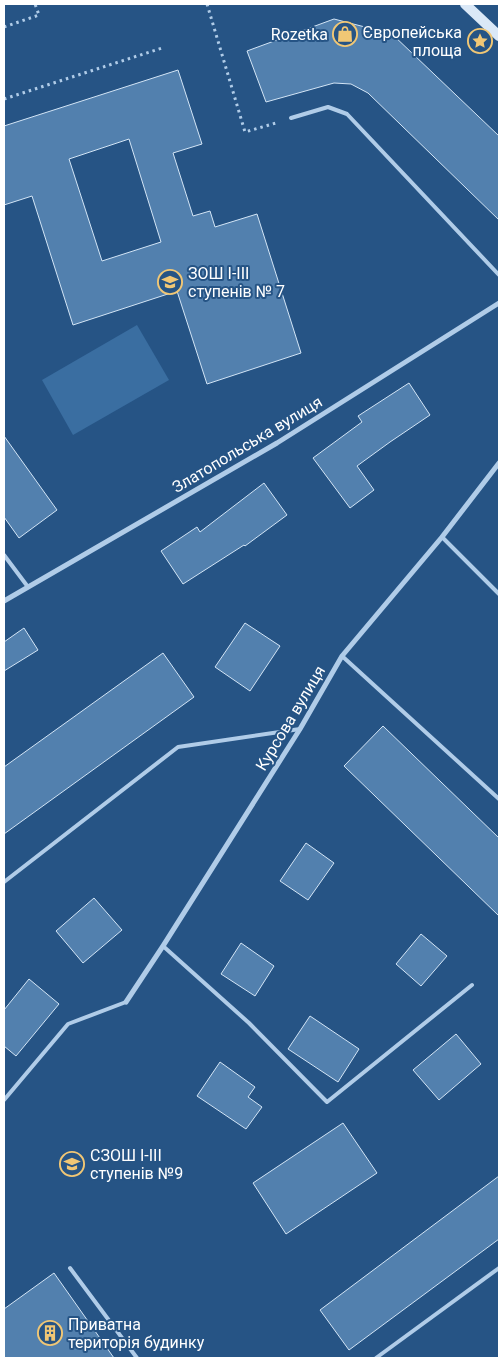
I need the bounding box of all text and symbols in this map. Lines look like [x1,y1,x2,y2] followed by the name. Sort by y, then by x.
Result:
[332,21,358,47] shop icon: Rozetka
[363,23,462,60] place label: Європейська площа
[271,25,328,44] place label: Rozetka
[467,28,493,54] place icon: Європейська площа
[188,264,285,301] place label: ЗОШ І-ІІІ ступенів № 7
[157,269,183,295] school or university icon: ЗОШ І-ІІІ ступенів № 7
[169,392,326,497] street label: Златопольська вулиця
[252,662,329,774] street label: Курсова вулиця
[90,1146,183,1183] place label: СЗОШ І-ІІІ ступенів №9
[59,1151,85,1177] school or university icon: СЗОШ І-ІІІ ступенів №9
[68,1315,205,1352] place label: Приватна територія будинку
[37,1320,63,1346] building icon: Приватна територія будинку

